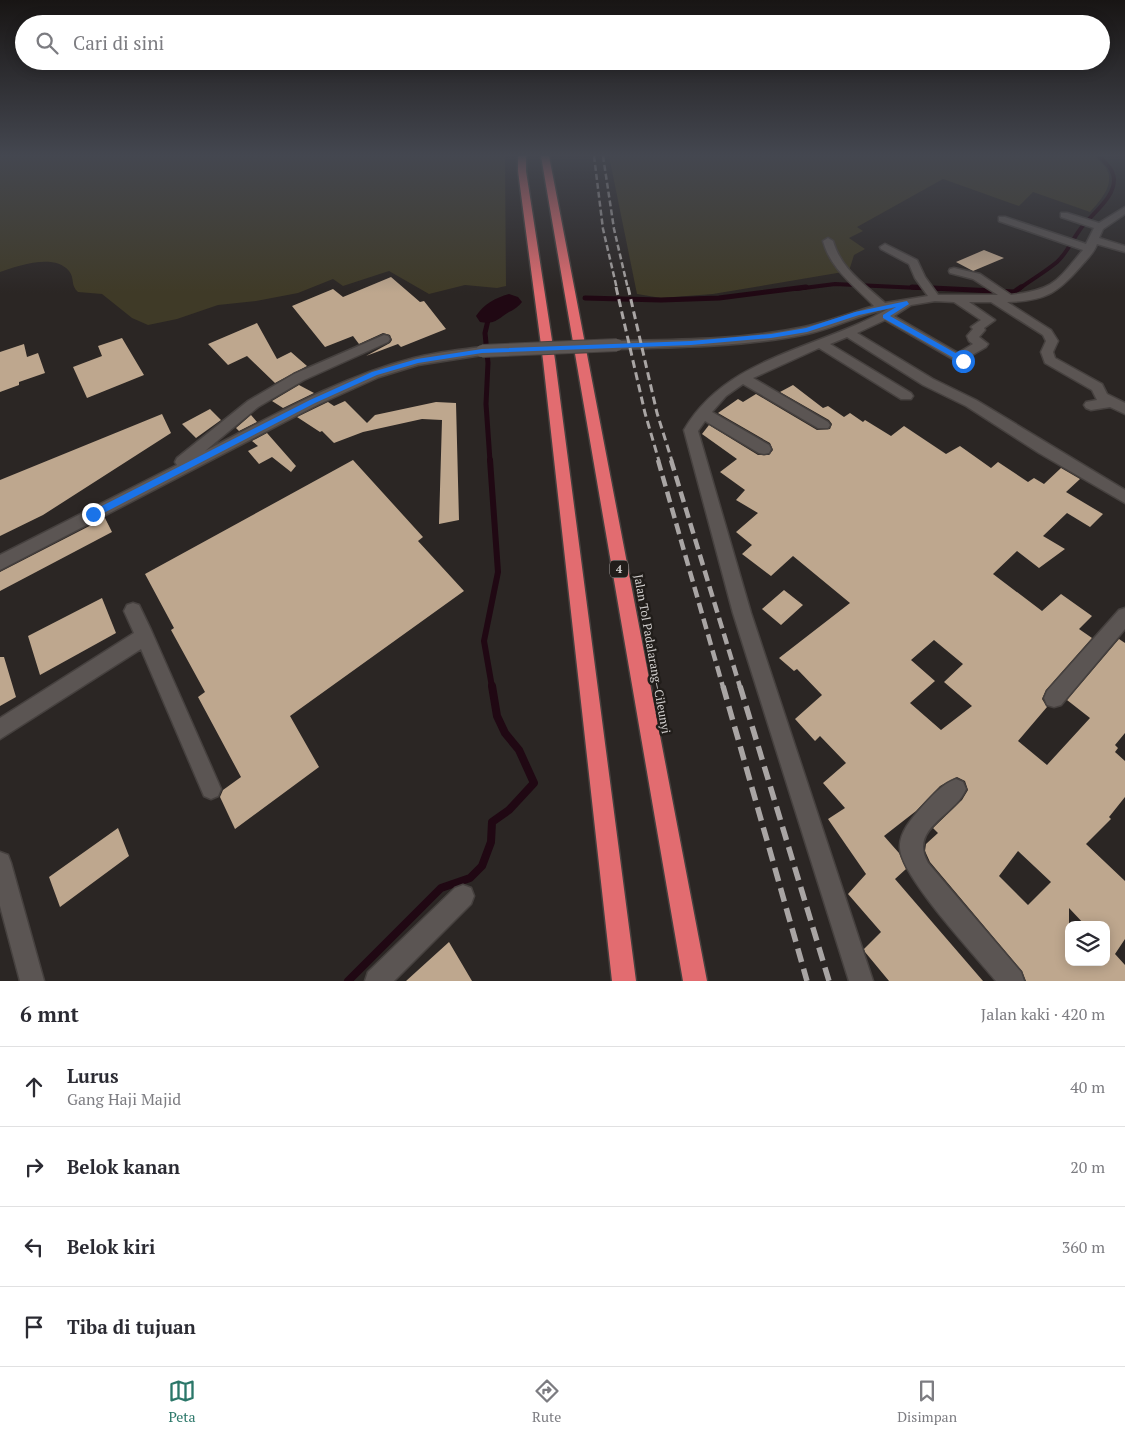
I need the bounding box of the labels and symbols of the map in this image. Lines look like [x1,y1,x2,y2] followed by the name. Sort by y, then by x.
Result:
[952,350,975,373] route start
[82,503,105,526] route end
[610,560,628,578] road number: 4
[631,573,674,735] street label: Jalan Tol Padalarang–Cileunyi

